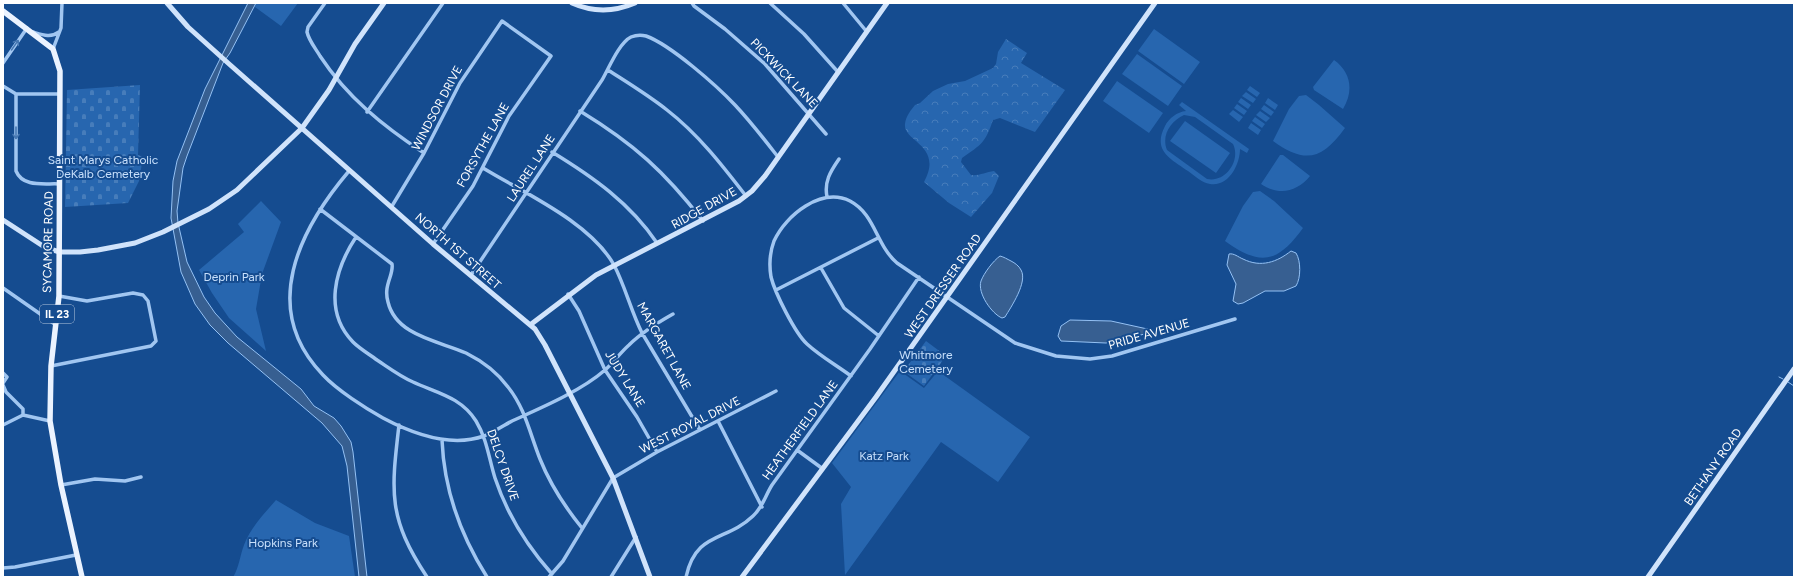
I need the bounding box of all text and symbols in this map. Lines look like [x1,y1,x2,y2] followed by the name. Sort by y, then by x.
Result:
[747,36,821,110] street label: PICKWICK LANE
[11,40,19,51] one-way arrow
[409,63,465,153] street label: WINDSOR DRIVE
[454,100,512,190] street label: FORSYTHE LANE
[12,126,20,139] one-way arrow
[504,132,558,204] street label: LAUREL LANE
[48,153,159,181] park label: Saint Marys Catholic DeKalb Cemetery
[669,184,739,232] street label: RIDGE DRIVE
[40,191,56,293] street label: SYCAMORE ROAD
[412,210,504,292] street label: NORTH 1ST STREET
[902,231,984,341] street label: WEST DRESSER ROAD
[203,270,265,284] park label: Deprin Park
[634,300,694,392] street label: MARGARET LANE
[40,305,74,323] road number: IL 23
[1107,316,1191,352] street label: PRIDE AVENUE
[602,348,648,410] street label: JUDY LANE
[899,348,953,376] park label: Whitmore Cemetery
[759,378,841,482] street label: HEATHERFIELD LANE
[637,393,743,457] street label: WEST ROYAL DRIVE
[1681,426,1745,508] street label: BETHANY ROAD
[484,427,522,503] street label: DELCY DRIVE
[859,449,909,463] park label: Katz Park
[248,536,318,550] park label: Hopkins Park

